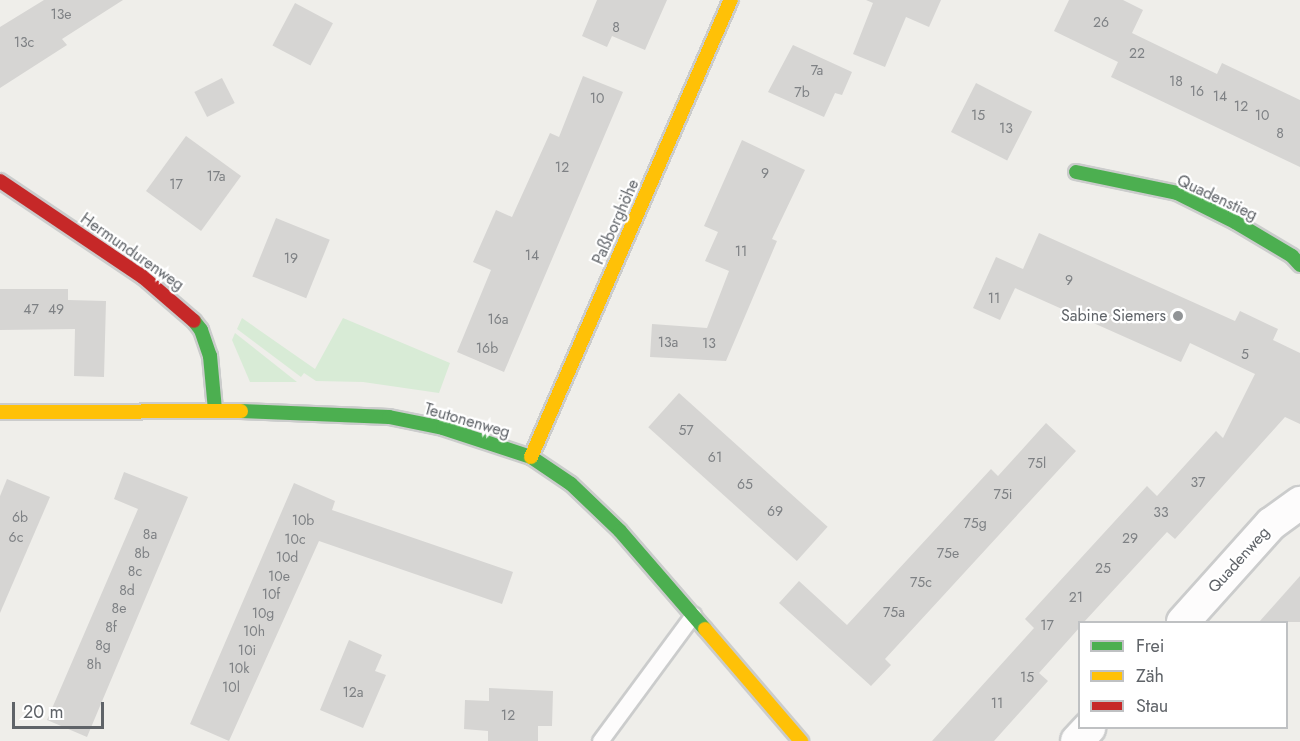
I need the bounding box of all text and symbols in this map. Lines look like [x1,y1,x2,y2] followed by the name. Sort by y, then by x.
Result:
[50,6,72,22] house number: 13e
[1093,14,1109,30] house number: 26
[612,19,620,35] house number: 8
[14,34,34,50] house number: 13c
[1129,45,1145,61] house number: 22
[811,62,823,78] house number: 7a
[1169,73,1183,89] house number: 18
[1190,83,1204,99] house number: 16
[794,84,810,100] house number: 7b
[1213,88,1227,104] house number: 14
[590,90,604,106] house number: 10
[1234,98,1248,114] house number: 12
[971,107,985,123] house number: 15
[1255,107,1269,123] house number: 10
[999,120,1013,136] house number: 13
[1276,125,1284,141] house number: 8
[555,159,569,175] house number: 12
[761,165,769,181] house number: 9
[207,168,225,184] house number: 17a
[1174,171,1260,225] street label: Quadenstieg
[169,176,183,192] house number: 17
[589,177,643,267] street label: Paßborghöhe
[77,209,187,295] street label: Hermundurenweg
[735,243,747,259] house number: 11
[525,247,539,263] house number: 14
[284,250,298,266] house number: 19
[1065,272,1073,288] house number: 9
[988,290,1000,306] house number: 11
[23,301,39,317] house number: 47
[48,301,64,317] house number: 49
[1061,306,1166,326] place label: Sabine Siemers
[1171,309,1185,323] marker: Sabine Siemers
[487,311,509,327] house number: 16a
[658,334,678,350] house number: 13a
[702,335,716,351] house number: 13
[476,340,498,356] house number: 16b
[1241,346,1249,362] house number: 5
[422,400,512,442] street label: Teutonenweg
[678,422,694,438] house number: 57
[708,449,722,465] house number: 61
[1028,455,1046,471] house number: 75l
[1191,474,1205,490] house number: 37
[737,476,753,492] house number: 65
[994,486,1012,502] house number: 75i
[767,503,783,519] house number: 69
[1153,504,1169,520] house number: 33
[12,509,28,525] house number: 6b
[292,512,314,528] house number: 10b
[963,515,987,531] house number: 75g
[1204,523,1274,597] street label: Quadenweg
[143,526,157,542] house number: 8a
[9,529,23,545] house number: 6c
[1122,530,1138,546] house number: 29
[284,531,306,547] house number: 10c
[134,545,150,561] house number: 8b
[937,545,959,561] house number: 75e
[276,549,298,565] house number: 10d
[1095,560,1111,576] house number: 25
[128,563,142,579] house number: 8c
[268,568,290,584] house number: 10e
[910,574,932,590] house number: 75c
[119,582,135,598] house number: 8d
[262,586,280,602] house number: 10f
[1069,589,1083,605] house number: 21
[112,600,126,616] house number: 8e
[883,604,905,620] house number: 75a
[252,605,274,621] house number: 10g
[1040,617,1054,633] house number: 17
[105,619,117,635] house number: 8f
[1078,621,1288,729] legend
[243,623,265,639] house number: 10h
[1136,633,1165,659] text: Frei
[95,637,111,653] house number: 8g
[238,642,256,658] house number: 10i
[87,656,101,672] house number: 8h
[229,660,249,676] house number: 10k
[1136,663,1164,689] text: Zäh
[1020,669,1034,685] house number: 15
[222,679,240,695] house number: 10l
[343,684,363,700] house number: 12a
[15,690,106,728] scale bar
[1136,693,1168,719] text: Stau
[991,695,1003,711] house number: 11
[23,699,63,725] text: 20 m
[501,707,515,723] house number: 12

